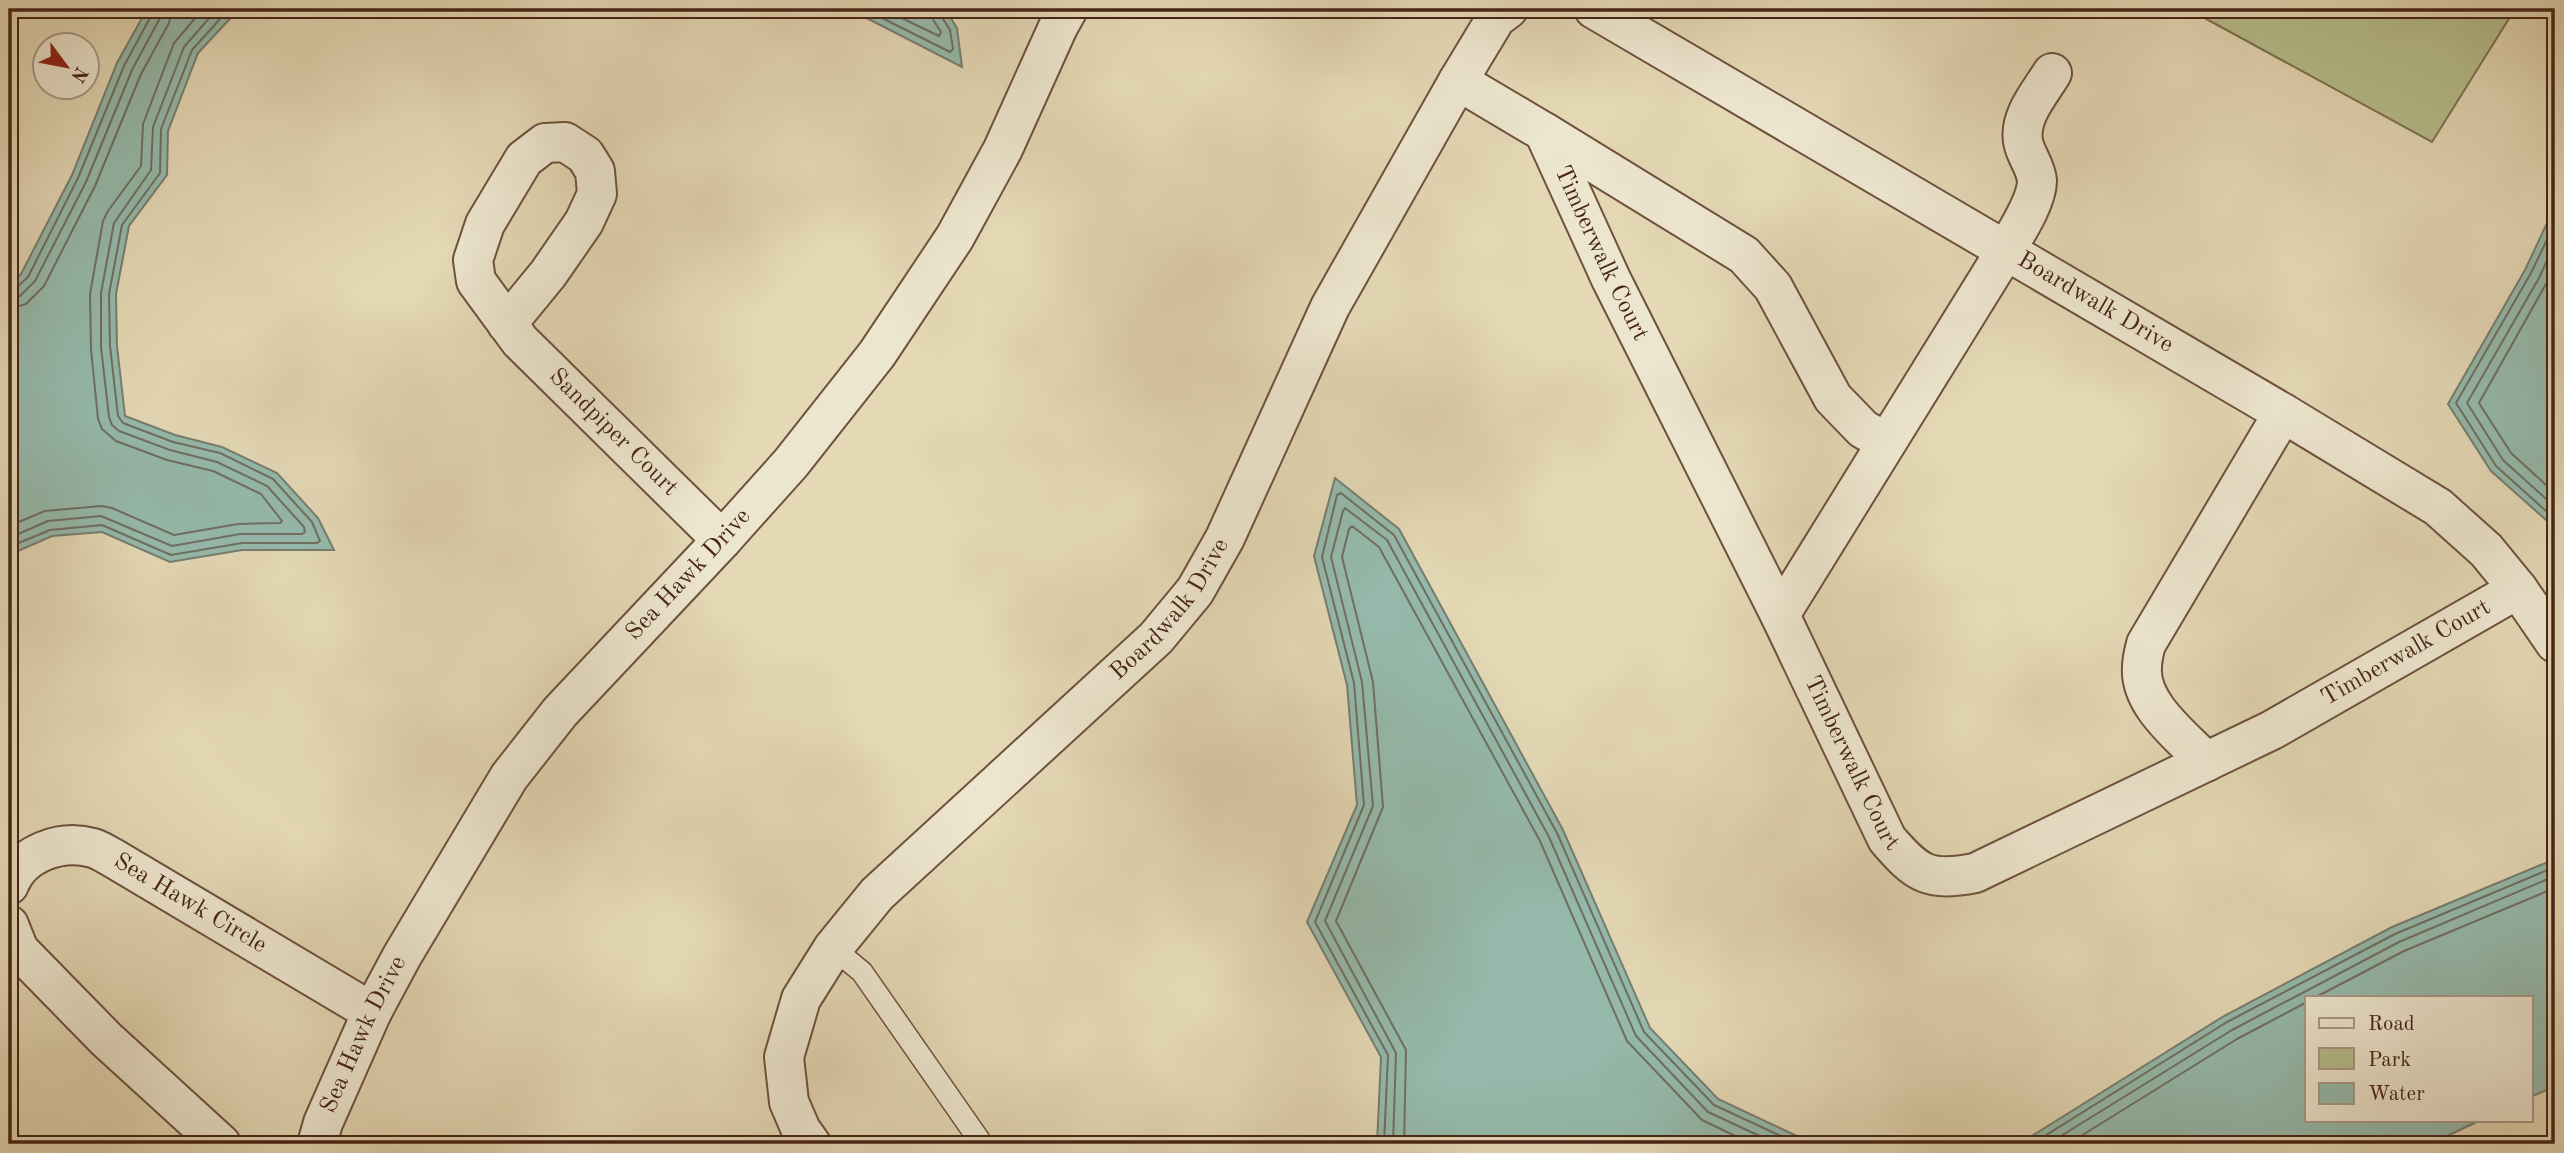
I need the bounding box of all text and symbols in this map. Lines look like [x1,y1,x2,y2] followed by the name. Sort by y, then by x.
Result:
[32,32,102,102] north arrow
[66,62,90,85] text: N
[1549,162,1652,345] street label: Timberwalk Court
[2013,248,2177,358] street label: Boardwalk Drive
[544,364,682,501] street label: Sandpiper Court
[622,504,756,645] street label: Sea Hawk Drive
[1106,535,1234,685] street label: Boardwalk Drive
[2318,595,2495,711] street label: Timberwalk Court
[1799,672,1904,856] street label: Timberwalk Court
[109,849,270,958] street label: Sea Hawk Circle
[317,953,411,1117] street label: Sea Hawk Drive
[2305,996,2532,1122] legend
[2368,1014,2415,1035] text: Road
[2368,1050,2411,1071] text: Park
[2368,1084,2425,1105] text: Water

